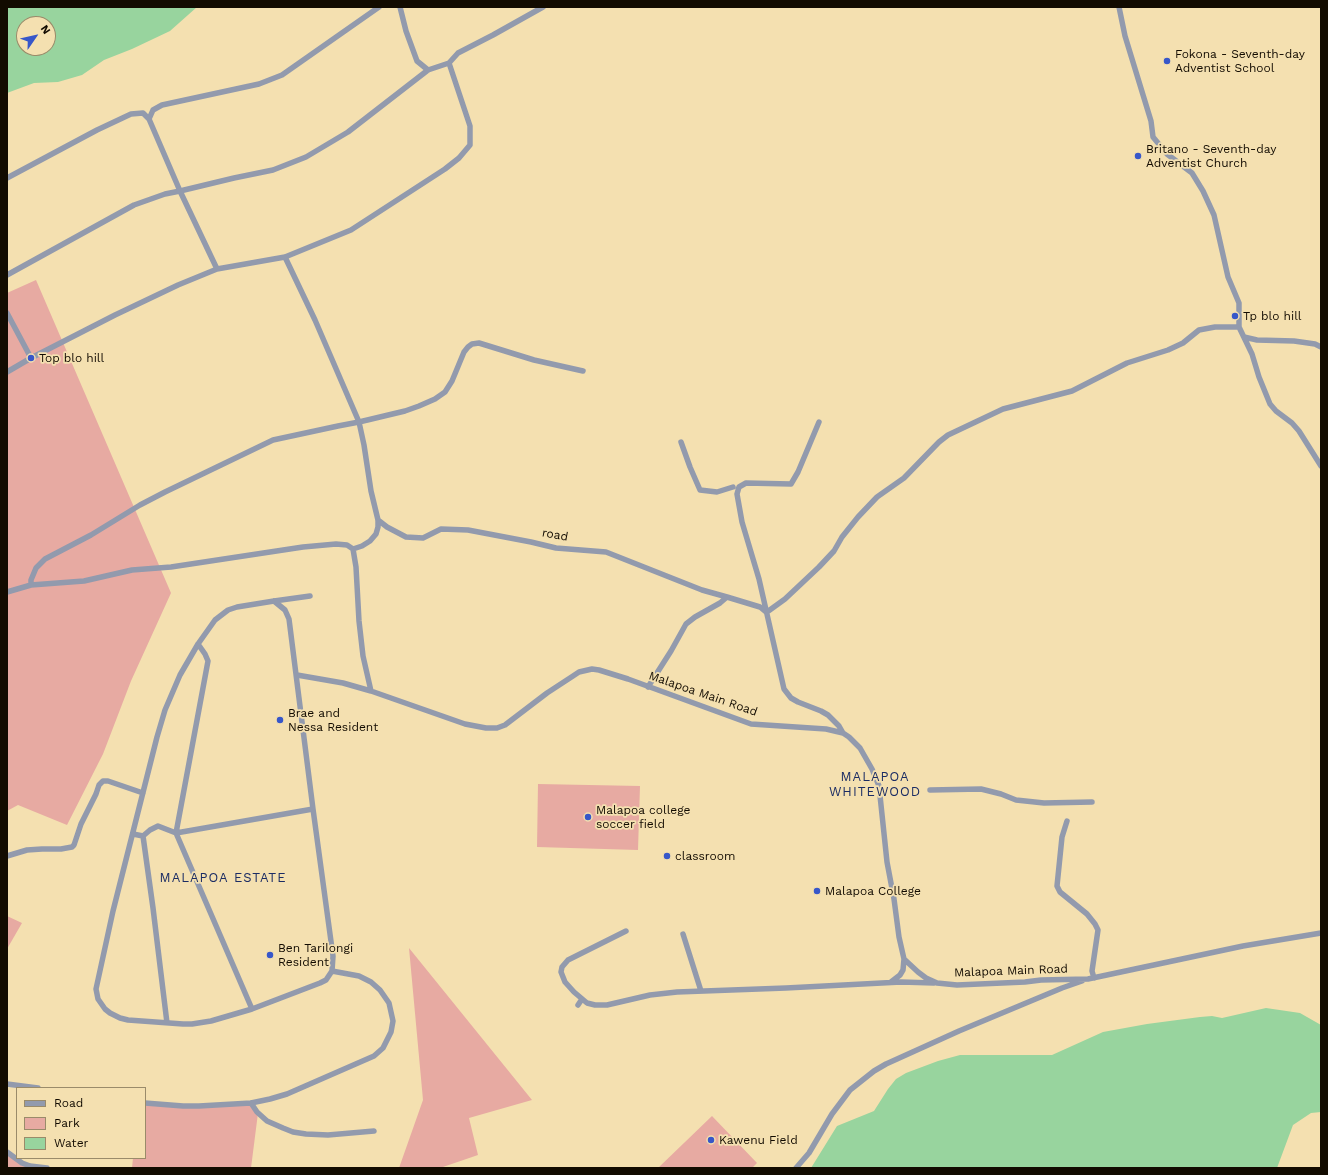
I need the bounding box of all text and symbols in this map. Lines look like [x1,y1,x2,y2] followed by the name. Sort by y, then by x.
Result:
[16,16,56,56] north arrow
[38,23,53,37] text: N
[1175,47,1305,75] place label: Fokona - Seventh-day Adventist School
[1162,56,1172,66] marker: Fokona - Seventh-day Adventist School
[1146,142,1276,170] place label: Britano - Seventh-day Adventist Church
[1133,151,1143,161] marker: Britano - Seventh-day Adventist Church
[1243,309,1301,323] place label: Tp blo hill
[1230,311,1240,321] marker: Tp blo hill
[39,351,104,365] place label: Top blo hill
[26,353,36,363] marker: Top blo hill
[541,526,569,544] street label: road
[647,669,759,719] street label: Malapoa Main Road
[288,706,378,734] place label: Brae and Nessa Resident
[275,715,285,725] marker: Brae and Nessa Resident
[829,769,921,800] district label: MALAPOA WHITEWOOD
[596,803,691,831] place label: Malapoa college soccer field
[583,812,593,822] marker: Malapoa college soccer field
[675,849,735,863] place label: classroom
[662,851,672,861] marker: classroom
[160,870,286,886] district label: MALAPOA ESTATE
[825,884,921,898] place label: Malapoa College
[812,886,822,896] marker: Malapoa College
[278,941,353,969] place label: Ben Tarilongi Resident
[265,950,275,960] marker: Ben Tarilongi Resident
[954,962,1068,980] street label: Malapoa Main Road
[16,1087,146,1159] legend
[54,1096,83,1110] text: Road
[54,1116,80,1130] text: Park
[719,1133,798,1147] place label: Kawenu Field
[706,1135,716,1145] marker: Kawenu Field
[54,1136,88,1150] text: Water

